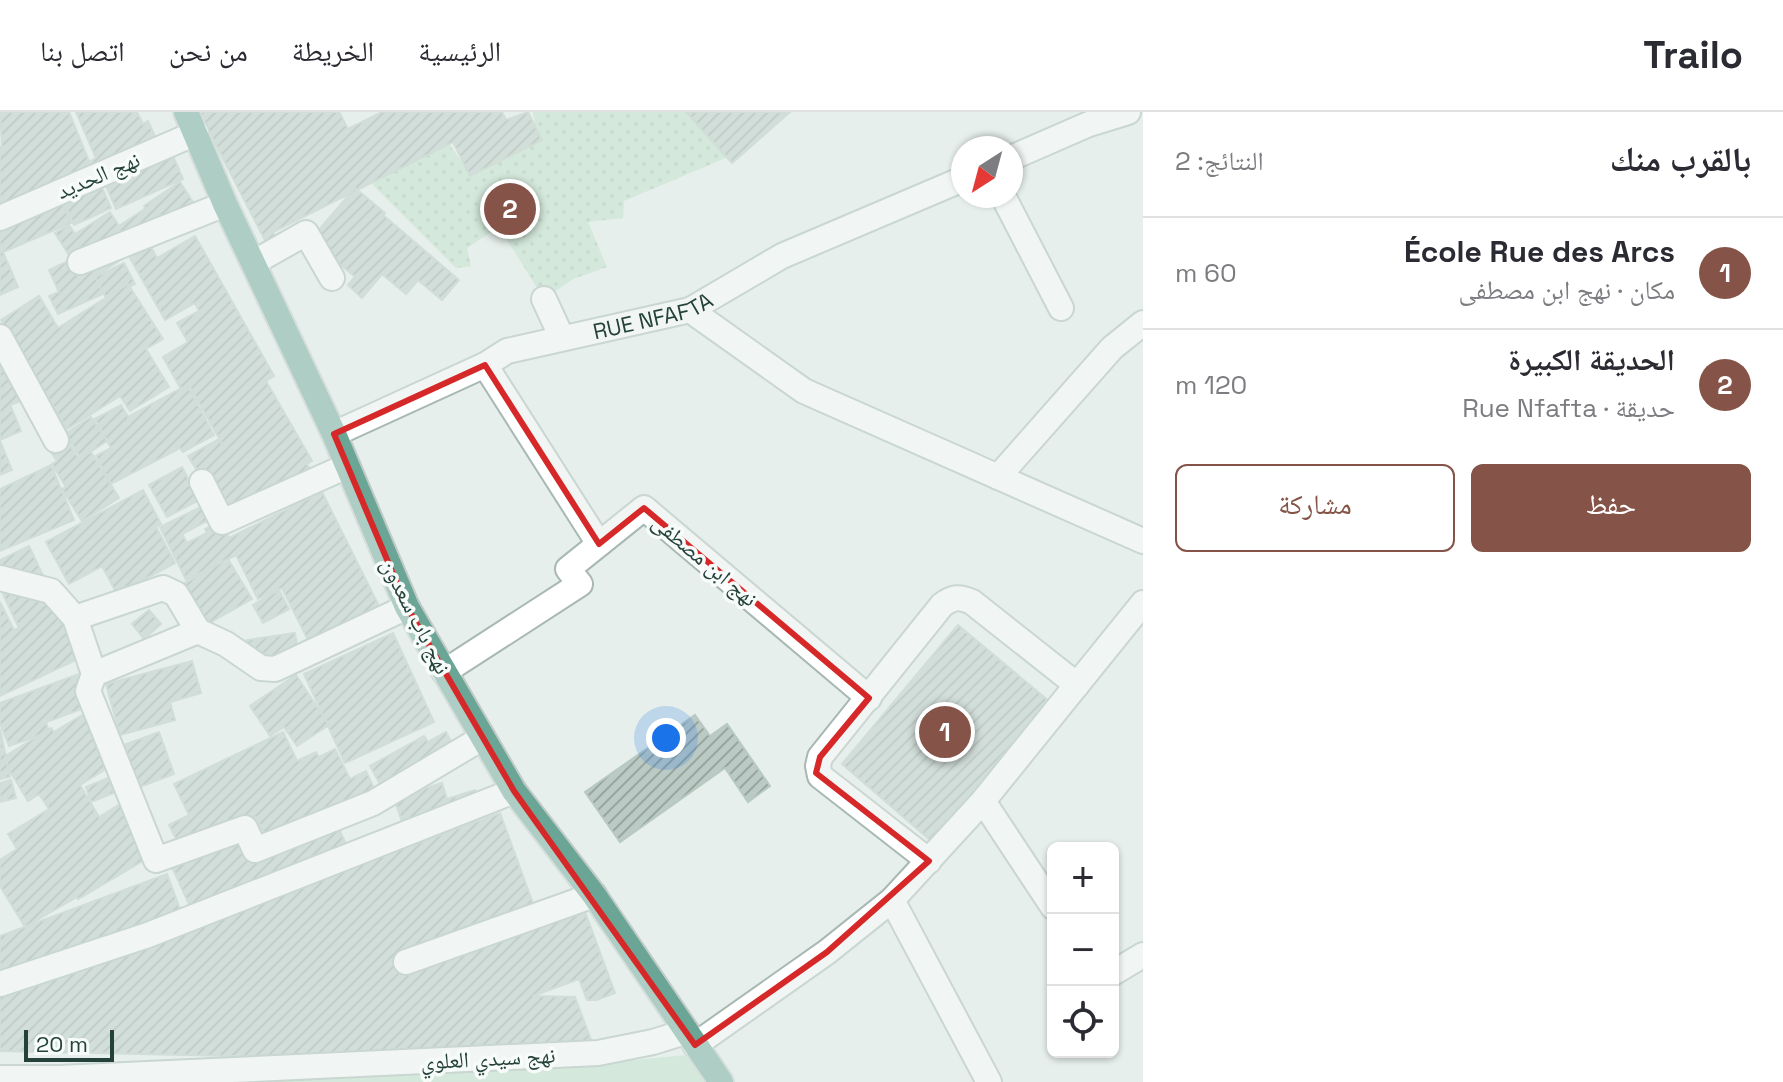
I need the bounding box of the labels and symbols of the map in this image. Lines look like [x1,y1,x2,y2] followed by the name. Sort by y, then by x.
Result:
[951,136,1023,208] north arrow
[52,145,144,205] street label: نهج الحديد
[484,179,536,239] pin: 2
[590,286,718,345] street label: RUE NFAFTA
[647,508,763,612] street label: نهج ابن مصطفى
[375,553,457,679] street label: نهج باب سعدون
[919,702,971,762] pin: 1
[646,718,686,758] your location
[24,1026,114,1062] scale bar
[420,1040,556,1079] street label: نهج سيدي العلوي

